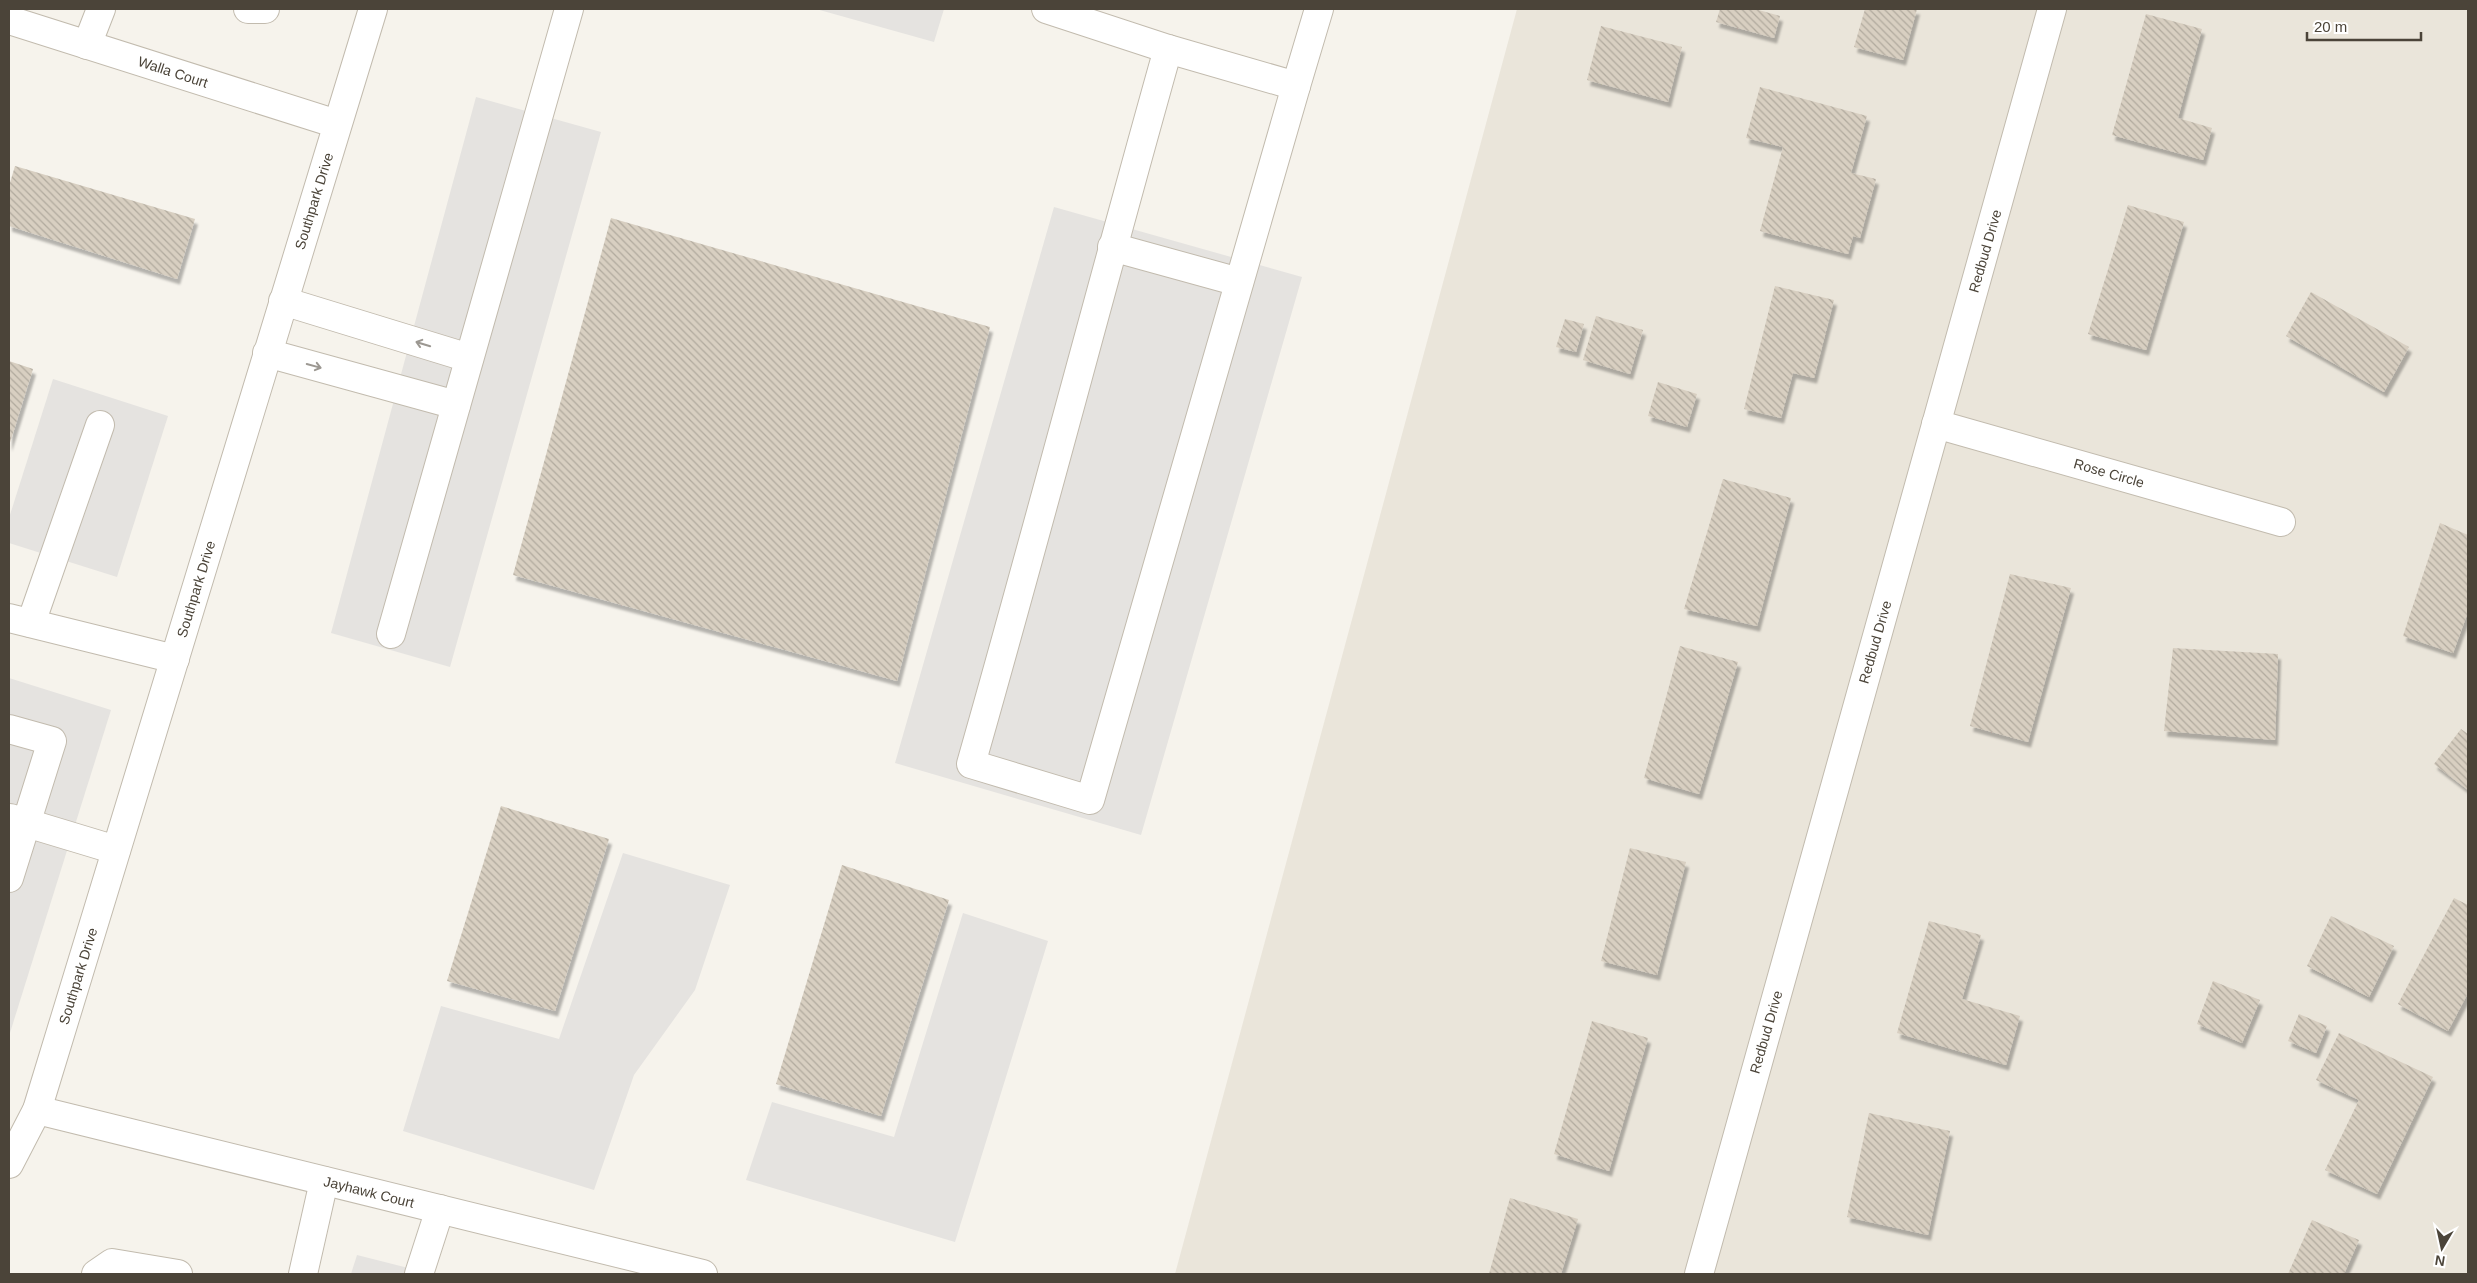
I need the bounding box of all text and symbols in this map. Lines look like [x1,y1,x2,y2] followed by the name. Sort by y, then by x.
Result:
[2307,10,2421,42] scale bar
[2314,18,2347,35] text: 20 m
[136,53,210,91] street label: Walla Court
[292,150,336,251] street label: Southpark Drive
[1966,207,2005,294] street label: Redbud Drive
[415,339,431,349] one-way arrow
[306,362,322,372] one-way arrow
[2072,455,2146,491] street label: Rose Circle
[174,538,218,639] street label: Southpark Drive
[1856,598,1895,685] street label: Redbud Drive
[56,925,100,1026] street label: Southpark Drive
[1747,988,1786,1075] street label: Redbud Drive
[322,1173,416,1211] street label: Jayhawk Court
[2417,1223,2467,1273] north arrow
[2434,1252,2446,1270] text: N

